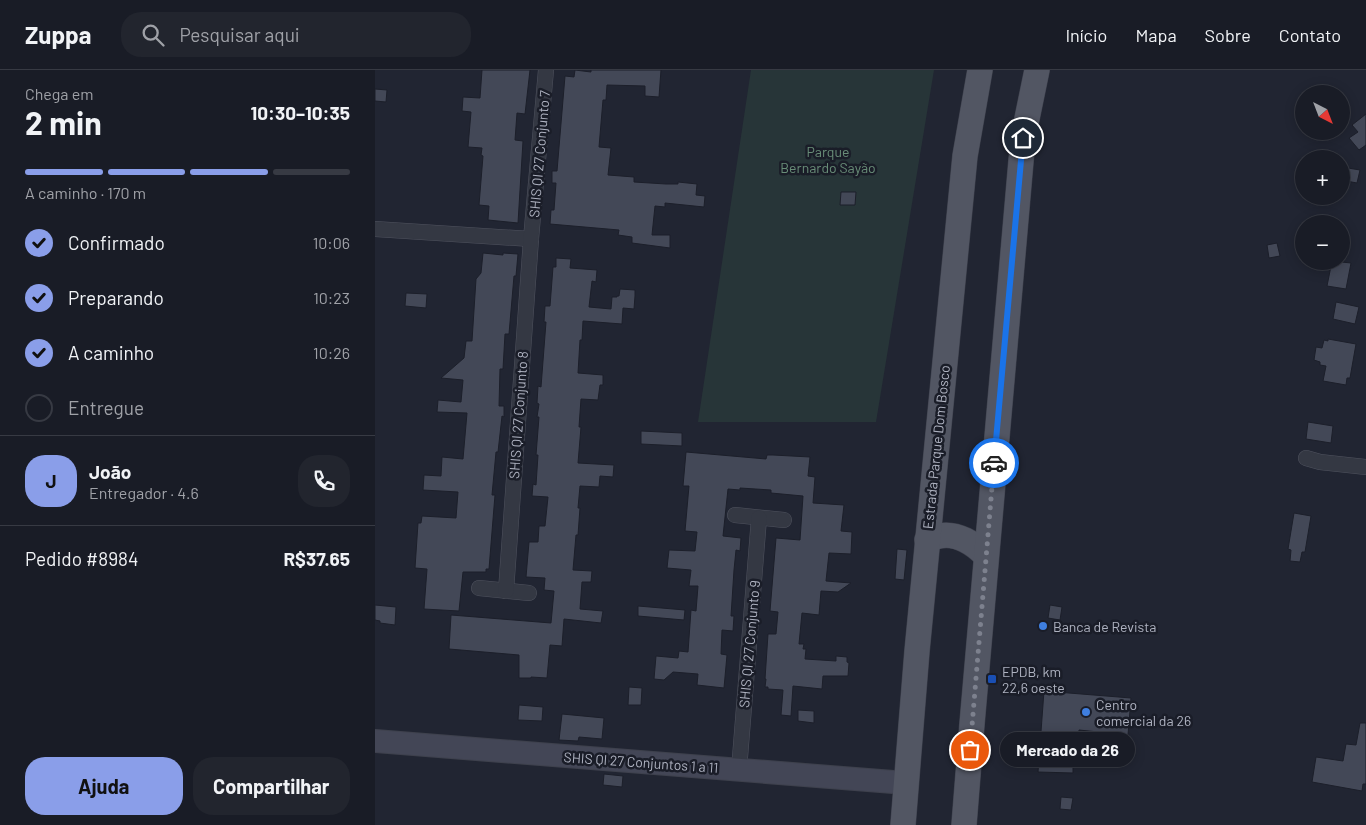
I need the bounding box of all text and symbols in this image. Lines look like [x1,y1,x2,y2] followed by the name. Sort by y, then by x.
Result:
[121,12,471,57] search box
[25,20,91,49] text: Zuppa
[139,21,167,49] icon: search
[179,23,300,46] text: Pesquisar aqui
[1065,24,1107,46] text: Início
[1135,24,1177,46] text: Mapa
[1205,24,1251,46] text: Sobre
[1279,24,1341,46] text: Contato
[25,84,93,103] text: Chega em
[1295,85,1350,140] north arrow
[1295,85,1350,270] map controls
[525,89,553,218] street label: SHIS QI 27 Conjunto 7
[250,101,350,124] text: 10:30–10:35
[25,103,102,141] text: 2 min
[1002,117,1044,159] pin
[1009,124,1037,152] icon: home
[780,143,876,176] park label: Parque Bernardo Sayão
[1295,150,1350,205] button: +
[25,183,146,202] text: A caminho · 170 m
[1295,215,1350,270] button: −
[25,229,53,257] icon: check
[68,231,165,254] text: Confirmado
[313,233,350,252] text: 10:06
[25,284,53,312] icon: check
[68,286,164,309] text: Preparando
[313,288,350,307] text: 10:23
[25,339,53,367] icon: check
[68,341,154,364] text: A caminho
[313,343,350,362] text: 10:26
[505,351,531,479] street label: SHIS QI 27 Conjunto 8
[919,364,953,530] street label: Estrada Parque Dom Bosco
[68,396,144,419] text: Entregue
[969,438,1019,488] courier
[980,449,1008,477] icon: car
[298,455,350,507] button: phone
[89,460,131,483] text: João
[45,469,57,492] text: J
[89,483,199,502] text: Entregador · 4.6
[25,547,138,570] text: Pedido #8984
[283,547,350,570] text: R$37.65
[735,579,763,709] street label: SHIS QI 27 Conjunto 9
[1053,618,1156,635] place label: Banca de Revista
[1037,620,1049,632] marker: Banca de Revista
[1002,663,1065,696] place label: EPDB, km 22,6 oeste
[986,673,998,685] marker: EPDB, km 22,6 oeste
[1096,696,1191,729] place label: Centro comercial da 26
[1080,706,1092,718] marker: Centro comercial da 26
[949,729,991,771] pin
[1000,732,1135,768] callout: Mercado da 26
[956,736,984,764] icon: bag
[1016,740,1119,759] text: Mercado da 26
[563,748,719,776] street label: SHIS QI 27 Conjuntos 1 a 11
[25,757,183,815] button: Ajuda
[193,757,350,815] button: Compartilhar

